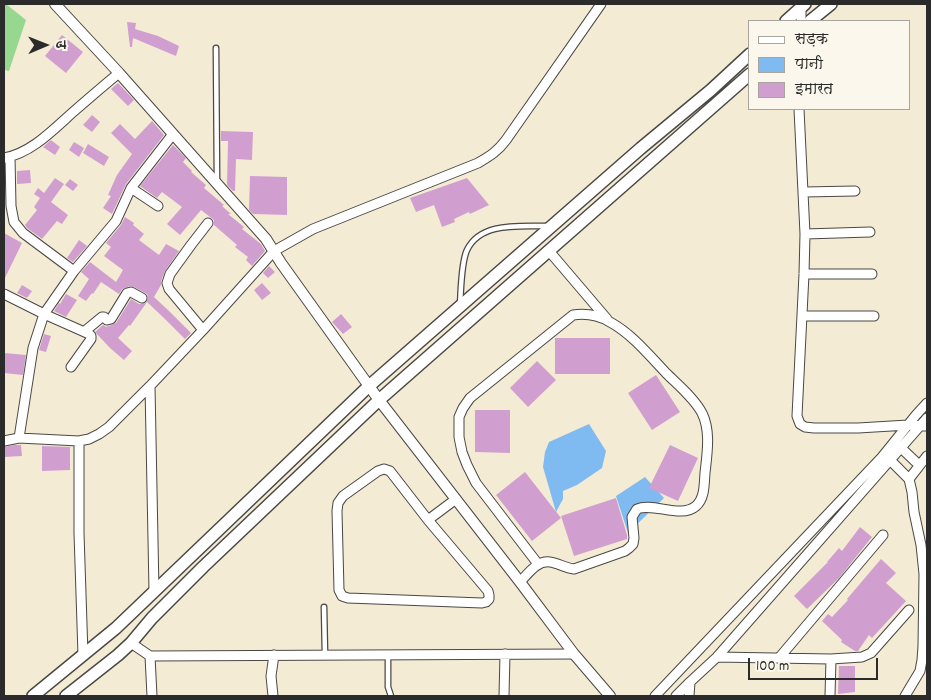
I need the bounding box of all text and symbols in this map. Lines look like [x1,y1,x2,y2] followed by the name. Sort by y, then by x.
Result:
[20,20,70,70] north arrow
[748,20,911,110] legend
[795,29,828,51] text: सड़क
[50,41,70,49] text: उ
[795,54,823,76] text: पानी
[795,79,833,101] text: इमारत
[751,648,881,680] scale bar
[756,656,789,678] text: 100 m

